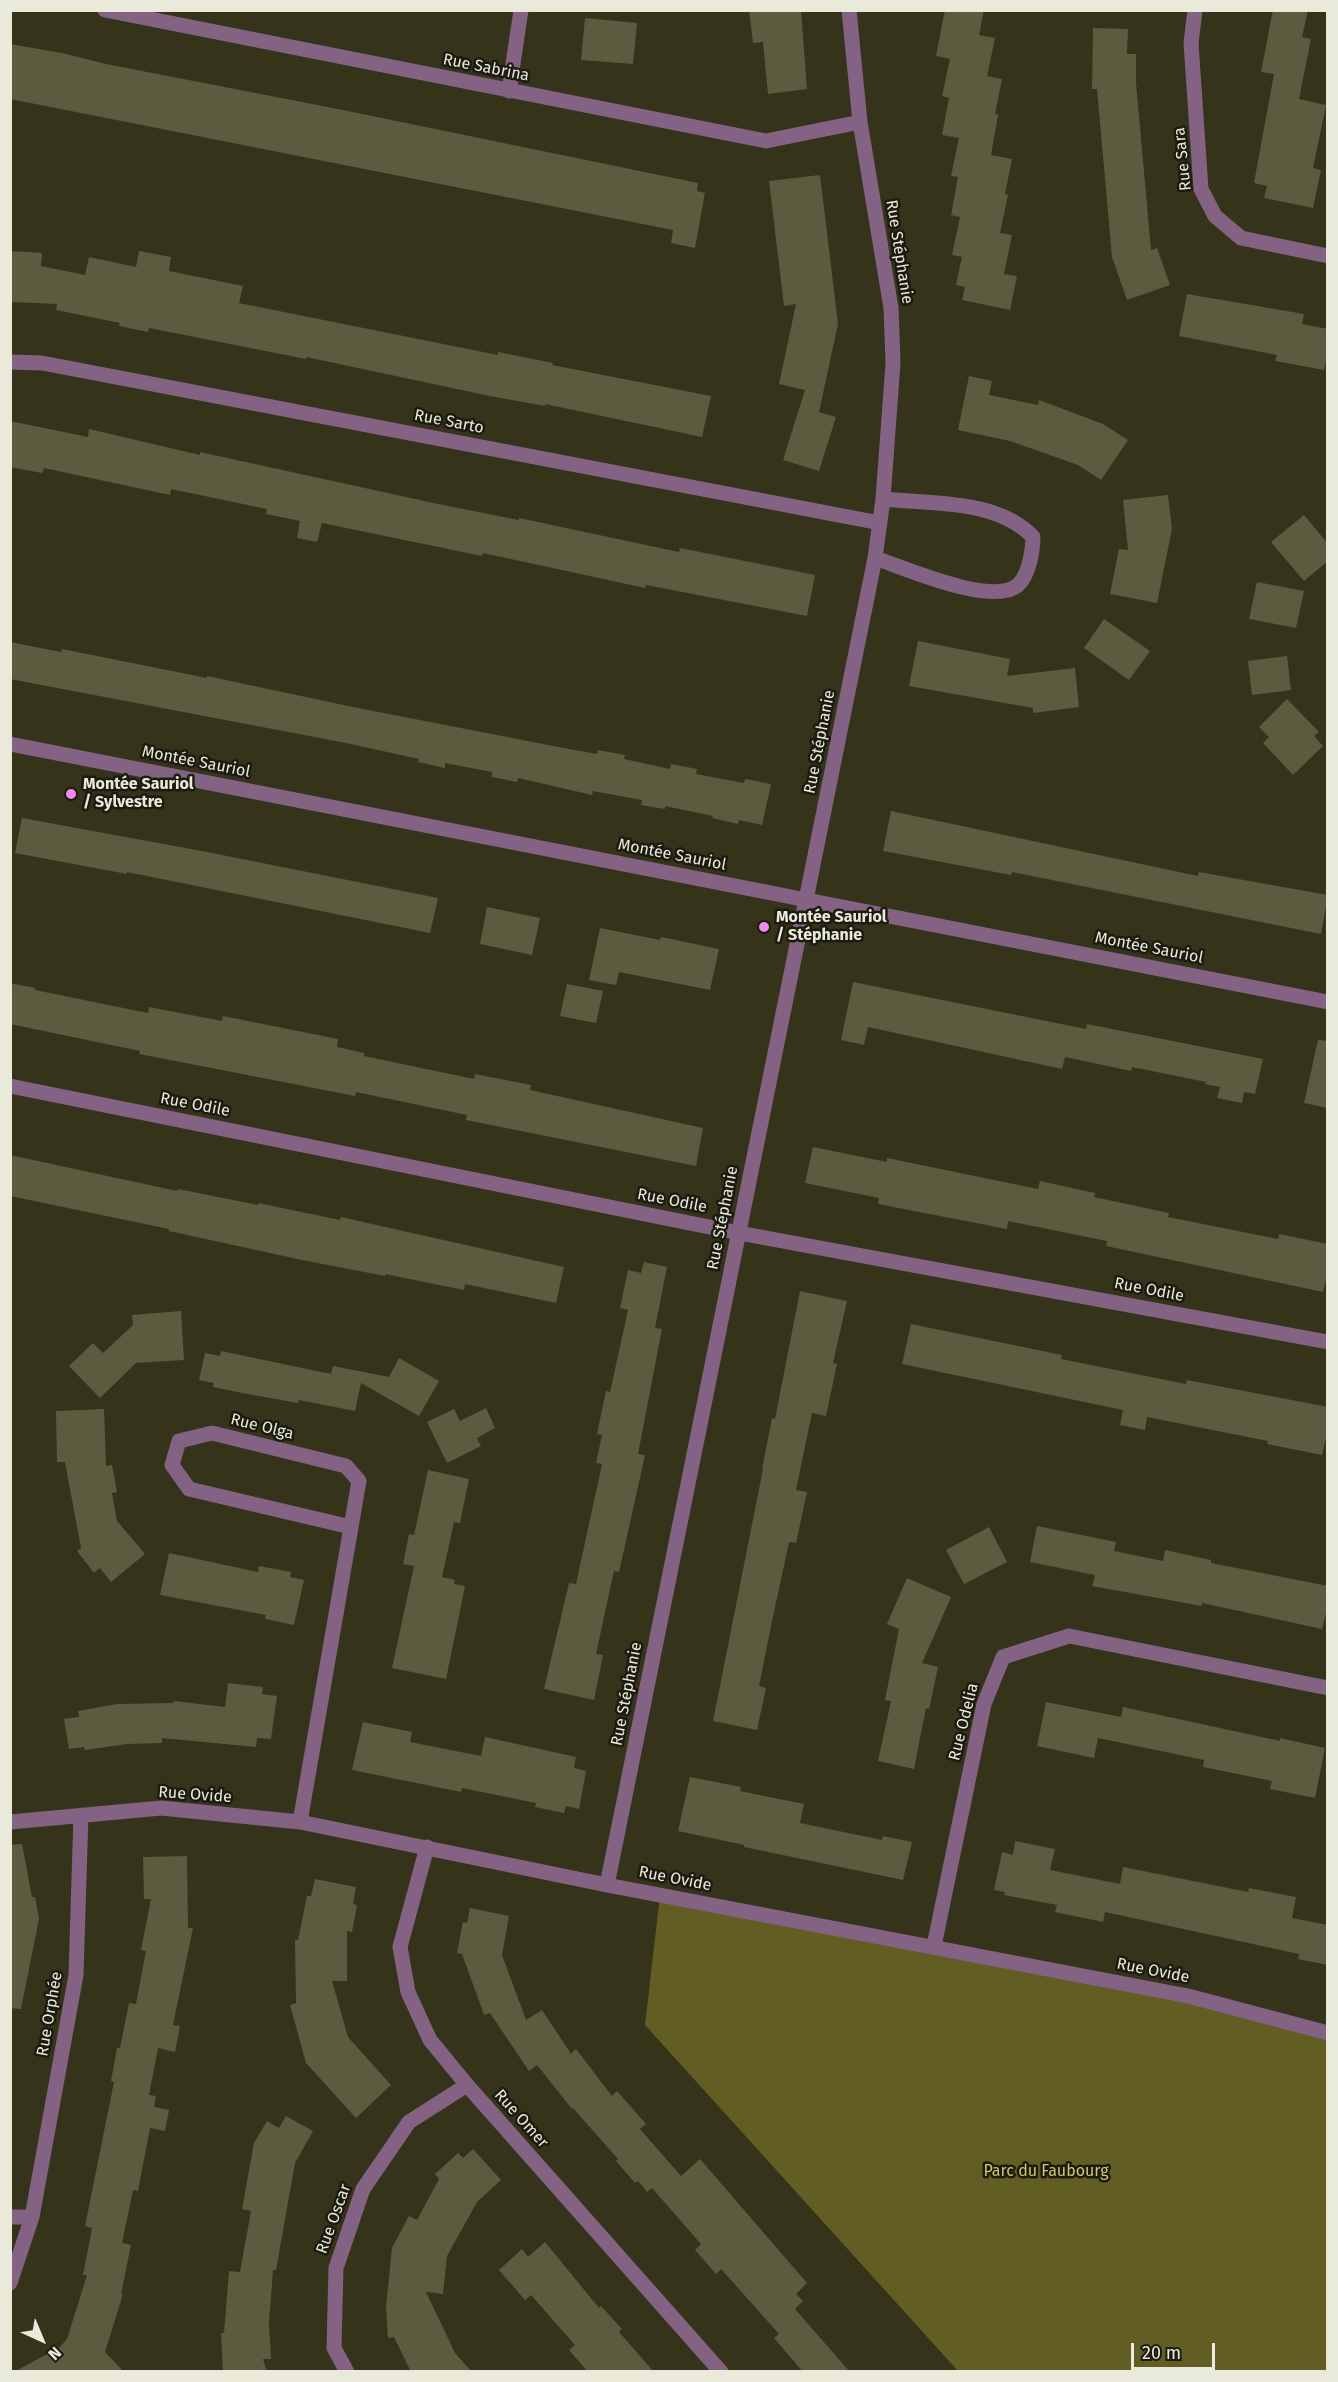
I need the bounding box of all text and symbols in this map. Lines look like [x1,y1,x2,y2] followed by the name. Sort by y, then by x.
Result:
[441,50,531,86] street label: Rue Sabrina
[1170,126,1196,192] street label: Rue Sara
[881,199,917,305] street label: Rue Stéphanie
[413,406,485,438] street label: Rue Sarto
[801,689,839,795] street label: Rue Stéphanie
[140,742,252,782] street label: Montée Sauriol
[83,775,194,813] place label: Montée Sauriol / Sylvestre
[64,787,78,801] marker: Montée Sauriol / Sylvestre
[616,835,728,875] street label: Montée Sauriol
[776,908,887,946] place label: Montée Sauriol / Stéphanie
[757,920,771,934] marker: Montée Sauriol / Stéphanie
[1093,928,1205,968] street label: Montée Sauriol
[159,1089,231,1121] street label: Rue Odile
[704,1165,742,1271] street label: Rue Stéphanie
[636,1185,708,1217] street label: Rue Odile
[1113,1274,1185,1306] street label: Rue Odile
[228,1410,296,1444] street label: Rue Olga
[608,1641,646,1747] street label: Rue Stéphanie
[945,1681,983,1763] street label: Rue Odelia
[158,1783,232,1807] street label: Rue Ovide
[637,1863,713,1895] street label: Rue Ovide
[1115,1955,1191,1987] street label: Rue Ovide
[33,1970,67,2058] street label: Rue Orphée
[490,2086,552,2152] street label: Rue Omer
[983,2162,1109,2182] park label: Parc du Faubourg
[313,2181,355,2257] street label: Rue Oscar
[12,2310,72,2370] north arrow
[1134,2331,1218,2369] scale bar
[1142,2342,1181,2364] text: 20 m
[44,2343,65,2364] text: N

